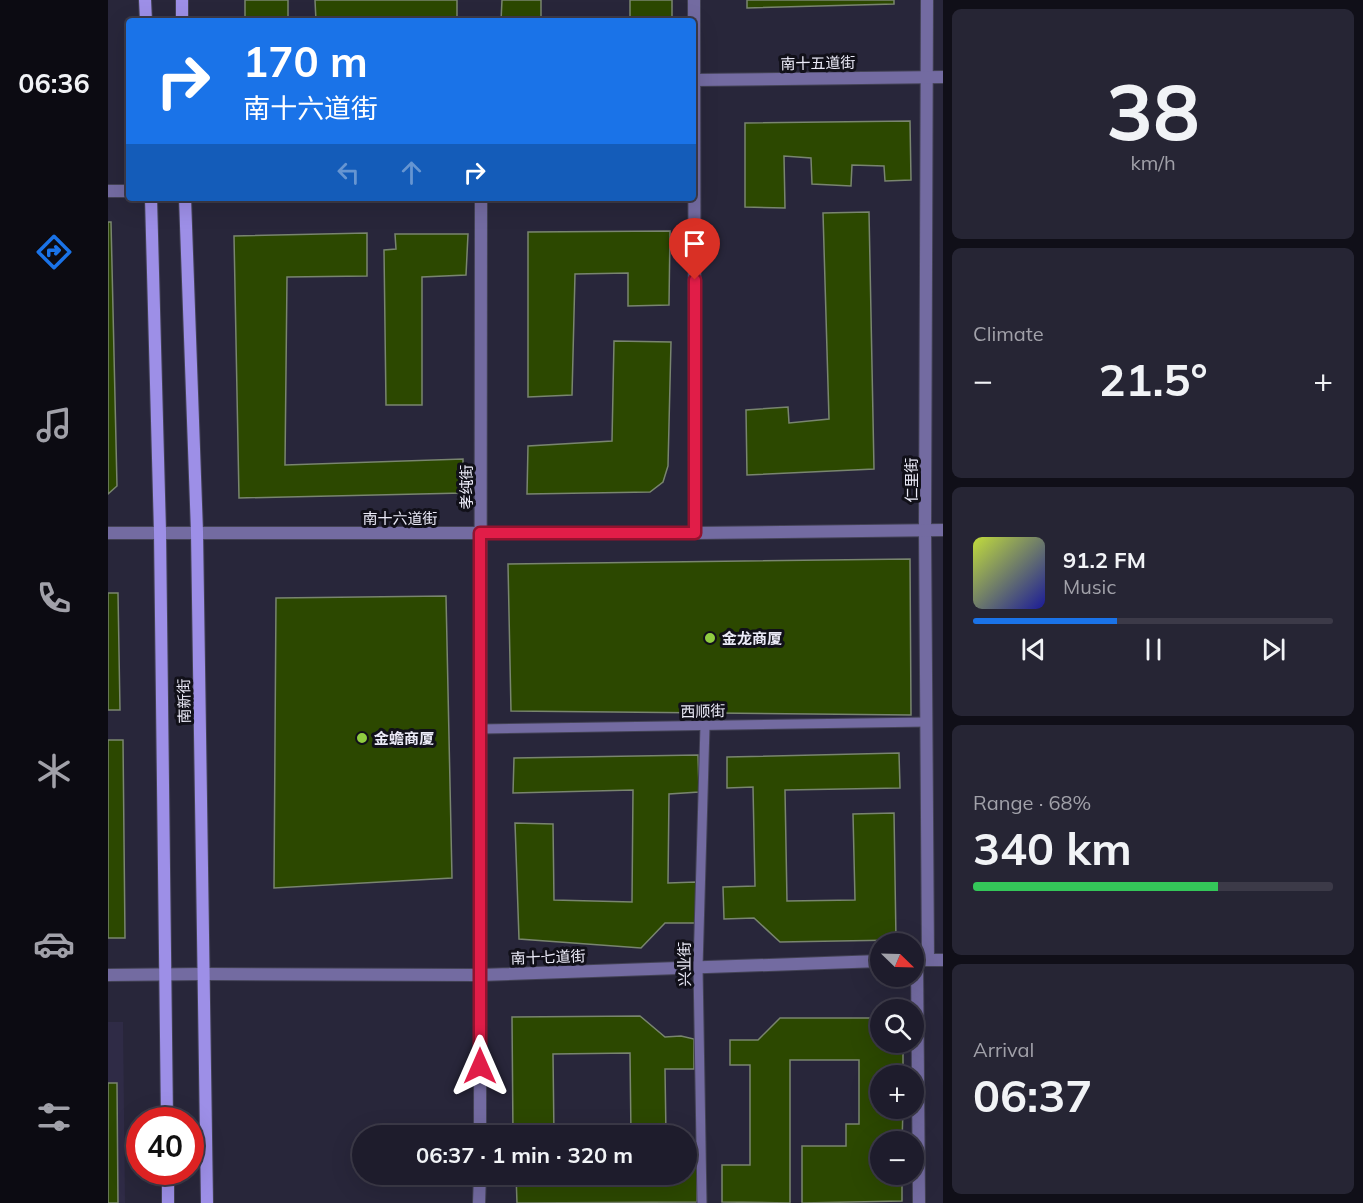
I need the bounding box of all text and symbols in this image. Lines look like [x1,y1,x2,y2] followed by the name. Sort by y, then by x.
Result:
[243,35,368,88] text: 170 m
[144,42,222,120] icon: right
[780,53,856,73] street label: 南十五道街
[1106,62,1200,160] text: 38
[18,66,90,100] text: 06:36
[243,91,378,125] text: 南十六道街
[1130,150,1176,175] text: km/h
[332,156,365,189] icon: left
[395,156,428,189] icon: ahead
[458,156,491,189] icon: right
[669,218,720,280] pin
[678,227,711,260] icon: arrive
[33,231,75,273] icon: directions
[973,321,1044,346] text: Climate
[1098,351,1208,407] text: 21.5°
[973,359,993,400] text: −
[1313,359,1333,400] text: +
[33,404,75,446] icon: music
[902,457,921,503] street label: 仁里街
[457,464,476,510] street label: 孝纯街
[362,509,438,528] street label: 南十六道街
[1063,546,1146,574] text: 91.2 FM
[1063,574,1116,599] text: Music
[33,577,75,619] icon: phone
[722,629,782,648] place label: 金龙商厦
[703,631,717,645] marker: 金龙商厦
[1017,633,1050,666] icon: previous
[1137,633,1170,666] icon: pause
[1257,633,1290,666] icon: next
[174,678,194,724] street label: 南新街
[680,701,726,721] street label: 西顺街
[374,729,434,748] place label: 金蟾商厦
[355,731,369,745] marker: 金蟾商厦
[33,750,75,792] icon: climate
[973,790,1091,815] text: Range · 68%
[973,820,1132,876] text: 340 km
[33,923,75,965] icon: car
[870,933,924,987] north arrow
[870,933,924,1185] map controls
[675,941,694,987] street label: 兴业街
[510,946,586,968] street label: 南十七道街
[870,999,924,1053] button: search
[448,1034,512,1098] position arrow
[973,1037,1034,1062] text: Arrival
[870,1065,924,1119] button: +
[973,1067,1092,1123] text: 06:37
[33,1096,75,1138] icon: filters
[126,1107,204,1185] speed limit sign: 40
[870,1131,924,1185] button: −
[416,1141,633,1169] text: 06:37 · 1 min · 320 m

